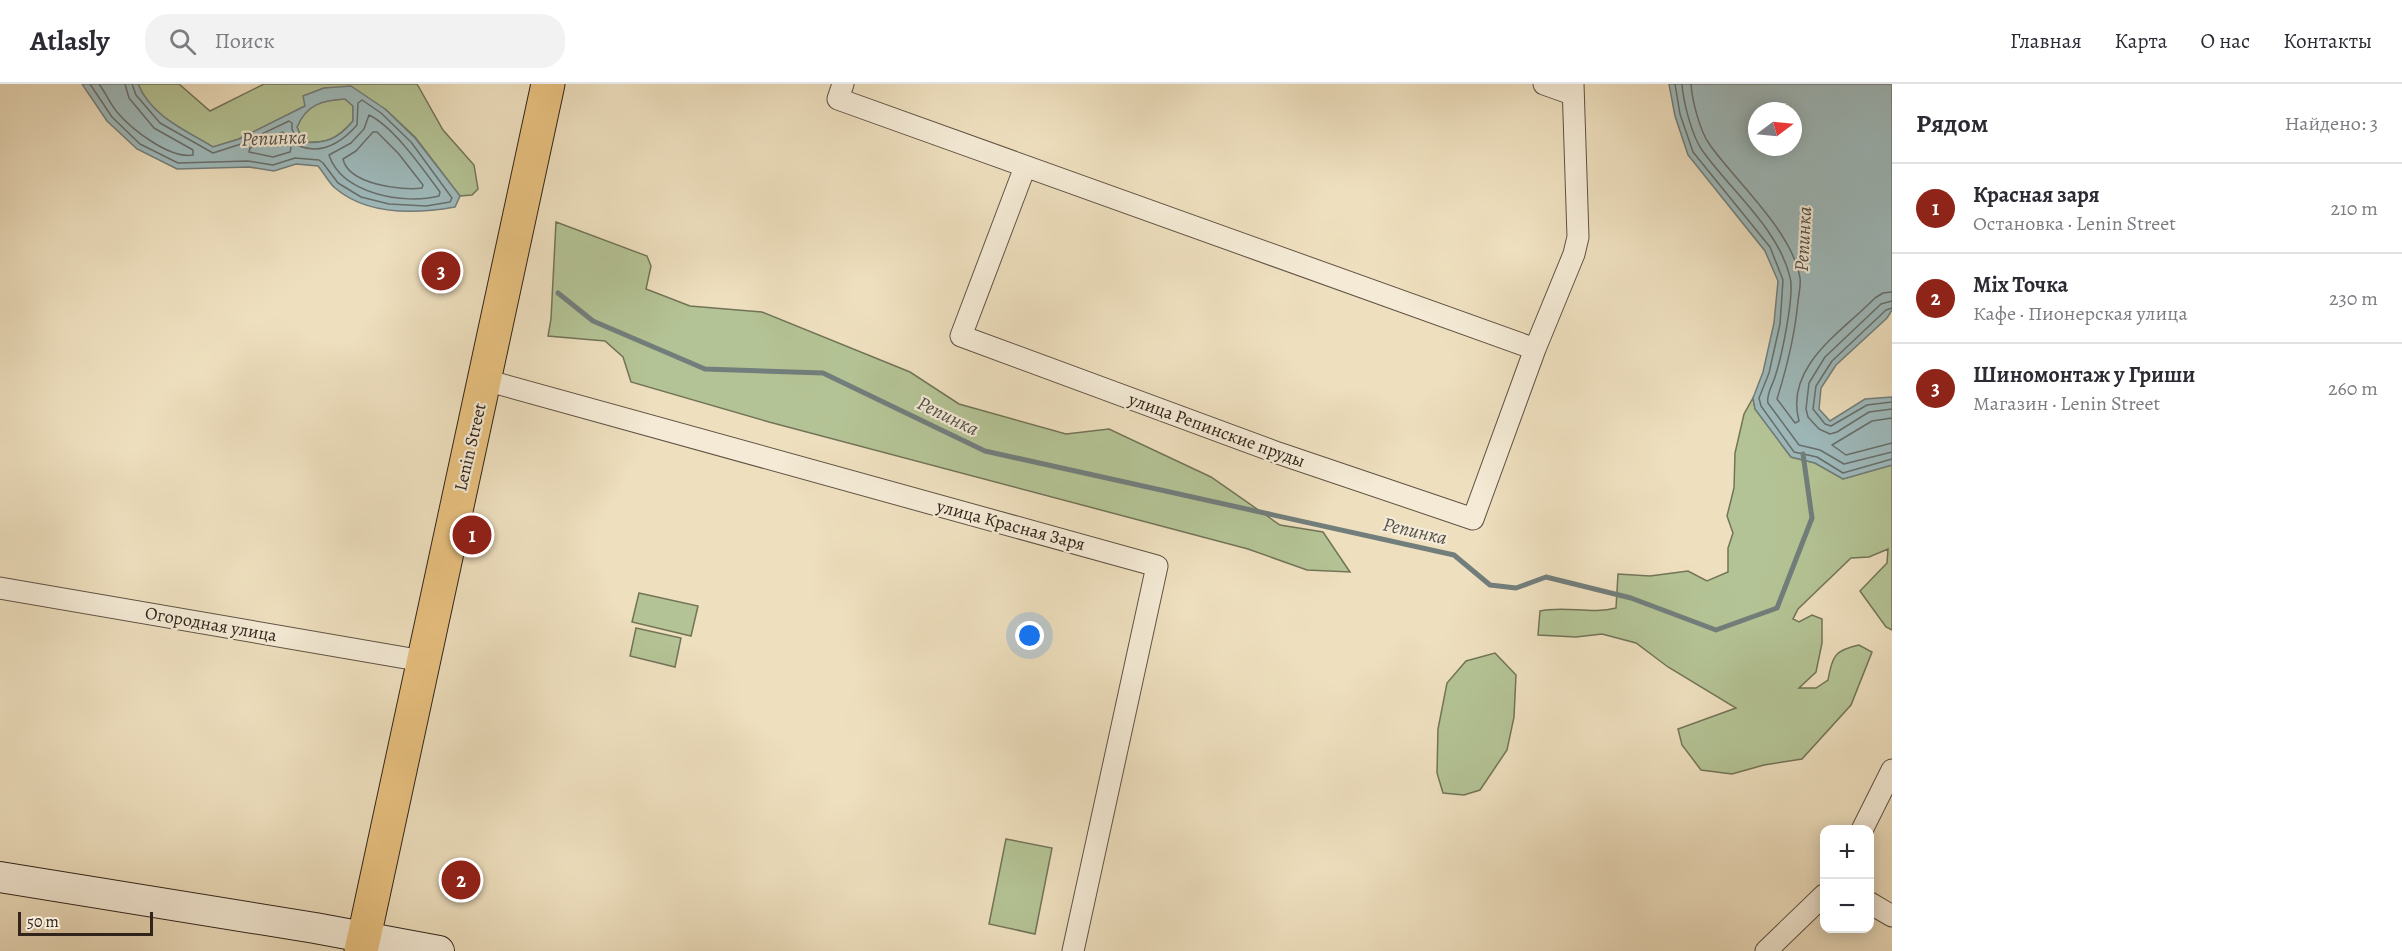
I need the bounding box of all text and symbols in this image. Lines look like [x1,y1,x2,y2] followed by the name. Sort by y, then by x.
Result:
[145,14,565,68] search box
[30,22,109,60] text: Atlasly
[166,25,199,58] icon: search
[214,26,275,56] text: Поиск
[2010,27,2082,55] text: Главная
[2115,27,2167,55] text: Карта
[2200,27,2250,55] text: О нас
[2283,27,2372,55] text: Контакты
[1748,102,1802,156] north arrow
[1916,106,1988,141] text: Рядом
[2285,110,2378,137] text: Найдено: 3
[241,123,307,153] water label: Репинка
[1973,180,2100,210] text: Красная заря
[1932,195,1939,222] text: 1
[2330,195,2378,222] text: 210 m
[1788,206,1818,272] water label: Репинка
[1973,210,2176,237] text: Остановка · Lenin Street
[422,248,460,294] pin: 3
[1973,270,2068,300] text: Mix Точка
[1931,285,1940,312] text: 2
[2329,285,2378,312] text: 230 m
[1973,300,2188,327] text: Кафе · Пионерская улица
[1973,360,2195,390] text: Шиномонтаж у Гриши
[1931,375,1940,402] text: 3
[2328,375,2378,402] text: 260 m
[1125,387,1308,473] street label: улица Репинские пруды
[913,390,983,442] water label: Репинка
[1973,390,2160,417] text: Магазин · Lenin Street
[448,400,492,493] street label: Lenin Street
[933,493,1088,556] street label: улица Красная Заря
[1380,510,1450,552] water label: Репинка
[452,512,492,558] pin: 1
[143,601,279,648] street label: Огородная улица
[1015,621,1044,650] your location
[1820,825,1874,933] map controls
[1820,825,1874,879] button: +
[442,858,480,902] pin: 2
[1820,879,1874,933] button: −
[18,909,153,936] scale bar
[27,911,59,933] text: 50 m

